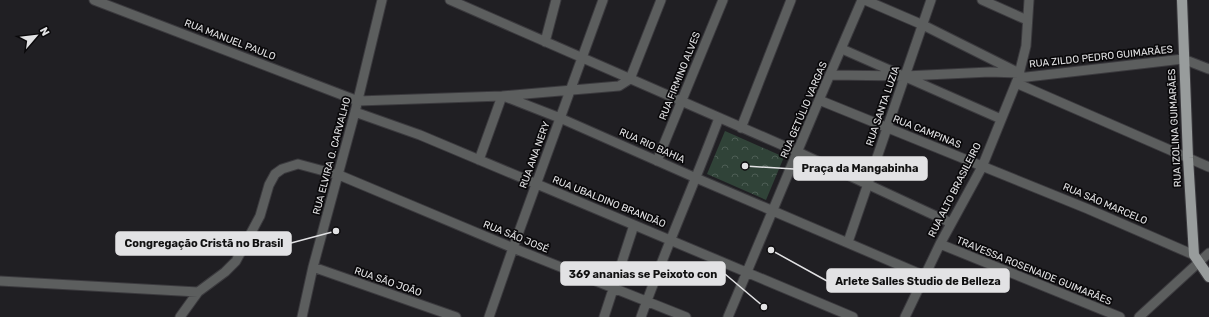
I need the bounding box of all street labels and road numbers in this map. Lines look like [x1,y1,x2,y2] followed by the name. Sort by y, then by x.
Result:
[183,17,277,63] street label: RUA MANUEL PAULO
[657,30,703,122] street label: RUA FIRMINO ALVES
[1028,43,1174,71] street label: RUA ZILDO PEDRO GUIMARÃES
[778,60,830,160] street label: RUA GETÚLIO VARGAS
[864,64,902,148] street label: RUA SANTA LUZIA
[1166,68,1184,188] street label: RUA IZOLINA GUIMARÃES
[311,96,354,216] street label: RUA ELVIRA O. CARVALHO
[891,113,963,151] street label: RUA CAMPINAS
[517,119,553,190] street label: RUA ANA NERY
[617,126,687,166] street label: RUA RIO BAHIA
[926,140,984,239] street label: RUA ALTO BRASILEIRO
[551,174,668,230] street label: RUA UBALDINO BRANDÃO
[1061,181,1149,227] street label: RUA SÃO MARCELO
[481,218,551,256] street label: RUA SÃO JOSÉ
[955,234,1113,308] street label: TRAVESSA ROSENAIDE GUIMARÃES
[353,265,424,299] street label: RUA SÃO JOÃO

